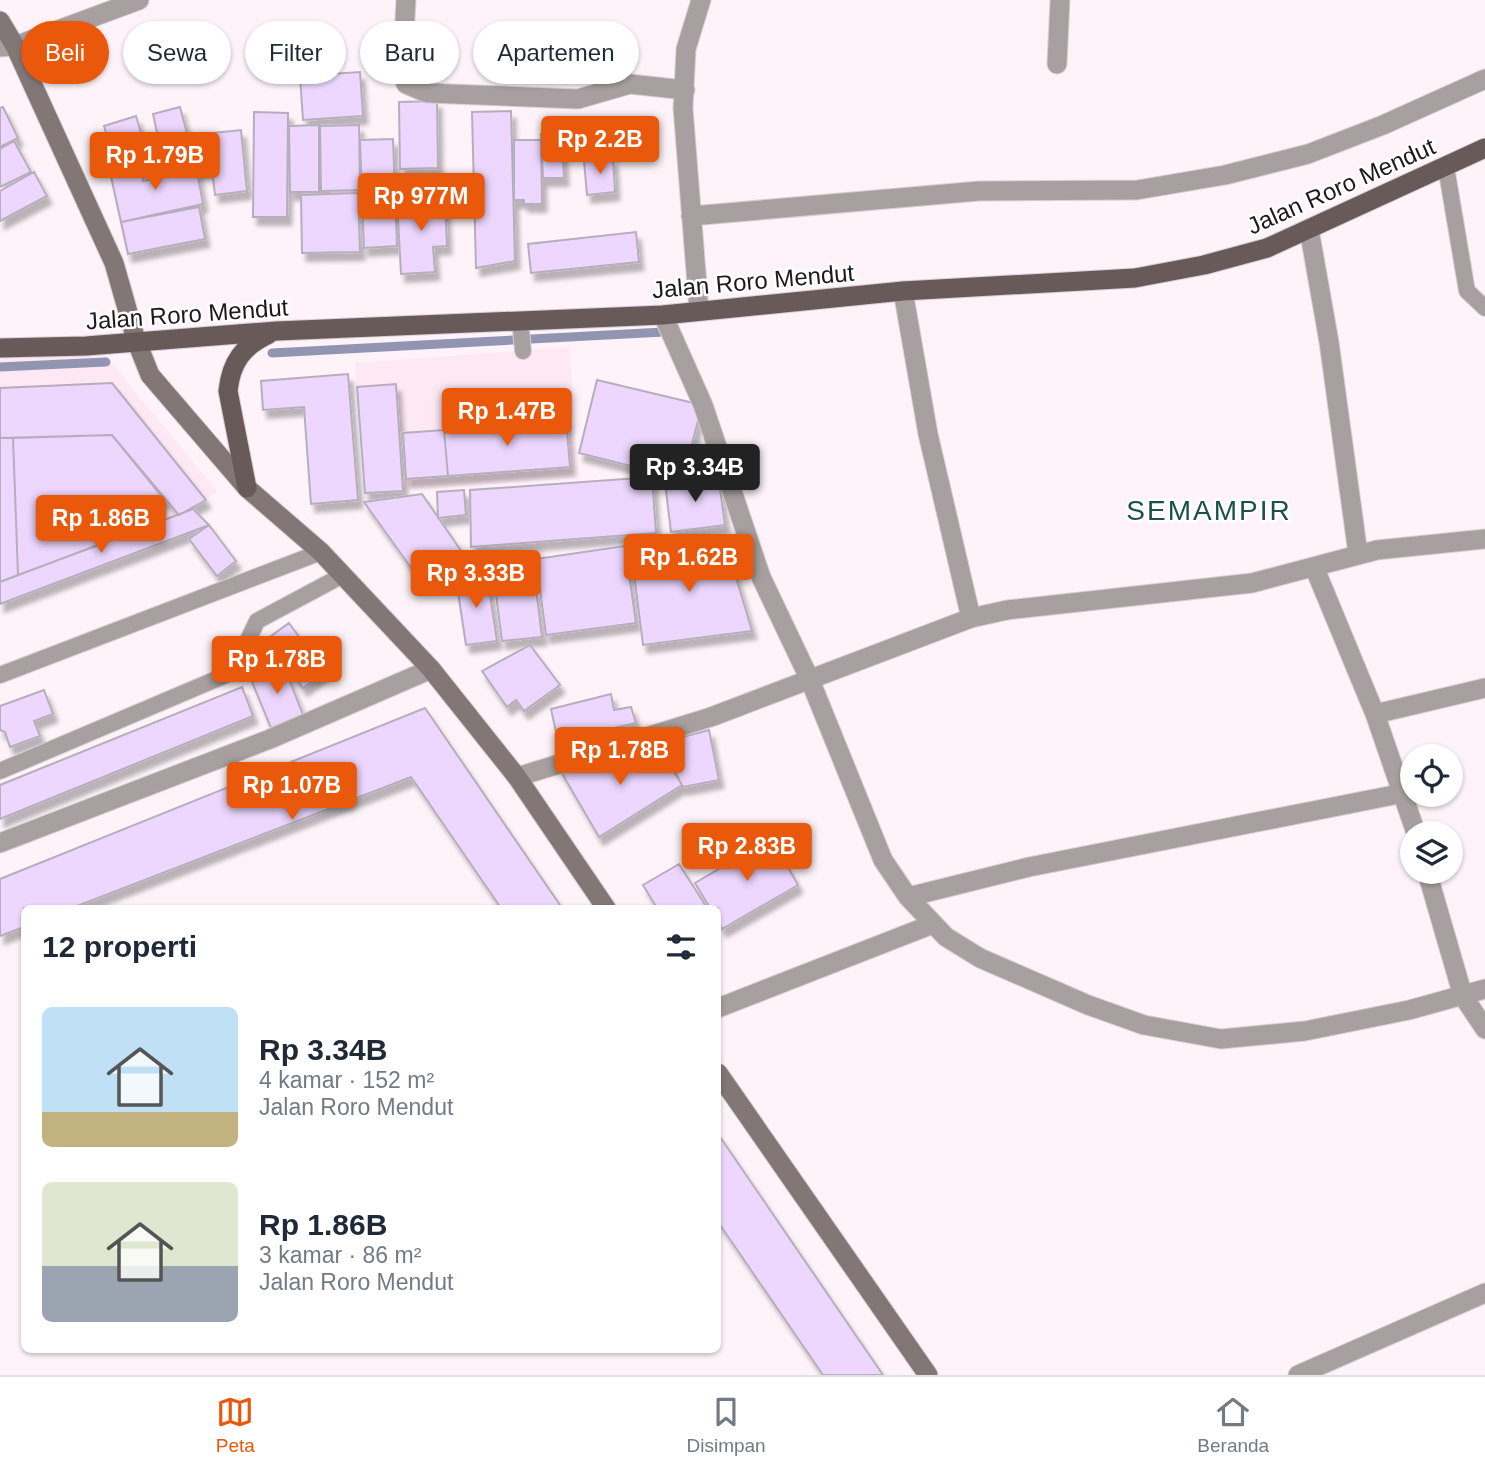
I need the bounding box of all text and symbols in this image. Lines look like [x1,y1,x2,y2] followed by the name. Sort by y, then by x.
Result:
[21,21,109,84] chip: Beli
[123,21,231,84] chip: Sewa
[245,21,346,84] chip: Filter
[360,21,459,84] chip: Baru
[473,21,639,84] chip: Apartemen
[535,116,665,176] pin: Rp 2.2B
[557,126,643,152] text: Rp 2.2B
[83,132,227,192] pin: Rp 1.79B
[1243,132,1439,240] street label: Jalan Roro Mendut
[106,142,204,168] text: Rp 1.79B
[356,174,486,233] pin: Rp 977M
[374,183,468,209] text: Rp 977M
[651,259,856,303] street label: Jalan Roro Mendut
[85,293,289,335] street label: Jalan Roro Mendut
[435,388,579,448] pin: Rp 1.47B
[458,398,556,424] text: Rp 1.47B
[623,444,767,504] pin: Rp 3.34B
[646,454,744,480] text: Rp 3.34B
[1126,495,1292,526] district label: SEMAMPIR
[29,496,173,555] pin: Rp 1.86B
[52,505,150,531] text: Rp 1.86B
[617,534,761,594] pin: Rp 1.62B
[640,544,738,570] text: Rp 1.62B
[404,550,548,610] pin: Rp 3.33B
[427,560,525,586] text: Rp 3.33B
[205,636,349,696] pin: Rp 1.78B
[228,646,326,672] text: Rp 1.78B
[548,728,692,787] pin: Rp 1.78B
[571,737,669,763] text: Rp 1.78B
[1400,744,1463,884] map controls
[1400,744,1463,807] button: locate
[220,762,364,822] pin: Rp 1.07B
[243,772,341,798] text: Rp 1.07B
[1400,821,1463,884] button: layers
[675,824,819,883] pin: Rp 2.83B
[698,833,796,859] text: Rp 2.83B
[662,928,700,966] icon: filters
[42,930,197,963] text: 12 properti
[259,1033,387,1066] text: Rp 3.34B
[98,1035,182,1119] icon: home
[259,1067,434,1093] text: 4 kamar · 152 m²
[259,1094,453,1120] text: Jalan Roro Mendut
[259,1208,387,1241] text: Rp 1.86B
[98,1210,182,1294] icon: home
[259,1242,421,1268] text: 3 kamar · 86 m²
[259,1269,453,1295] text: Jalan Roro Mendut
[216,1393,255,1457] tab: Peta
[687,1393,766,1457] tab: Disimpan
[1197,1393,1269,1457] tab: Beranda

